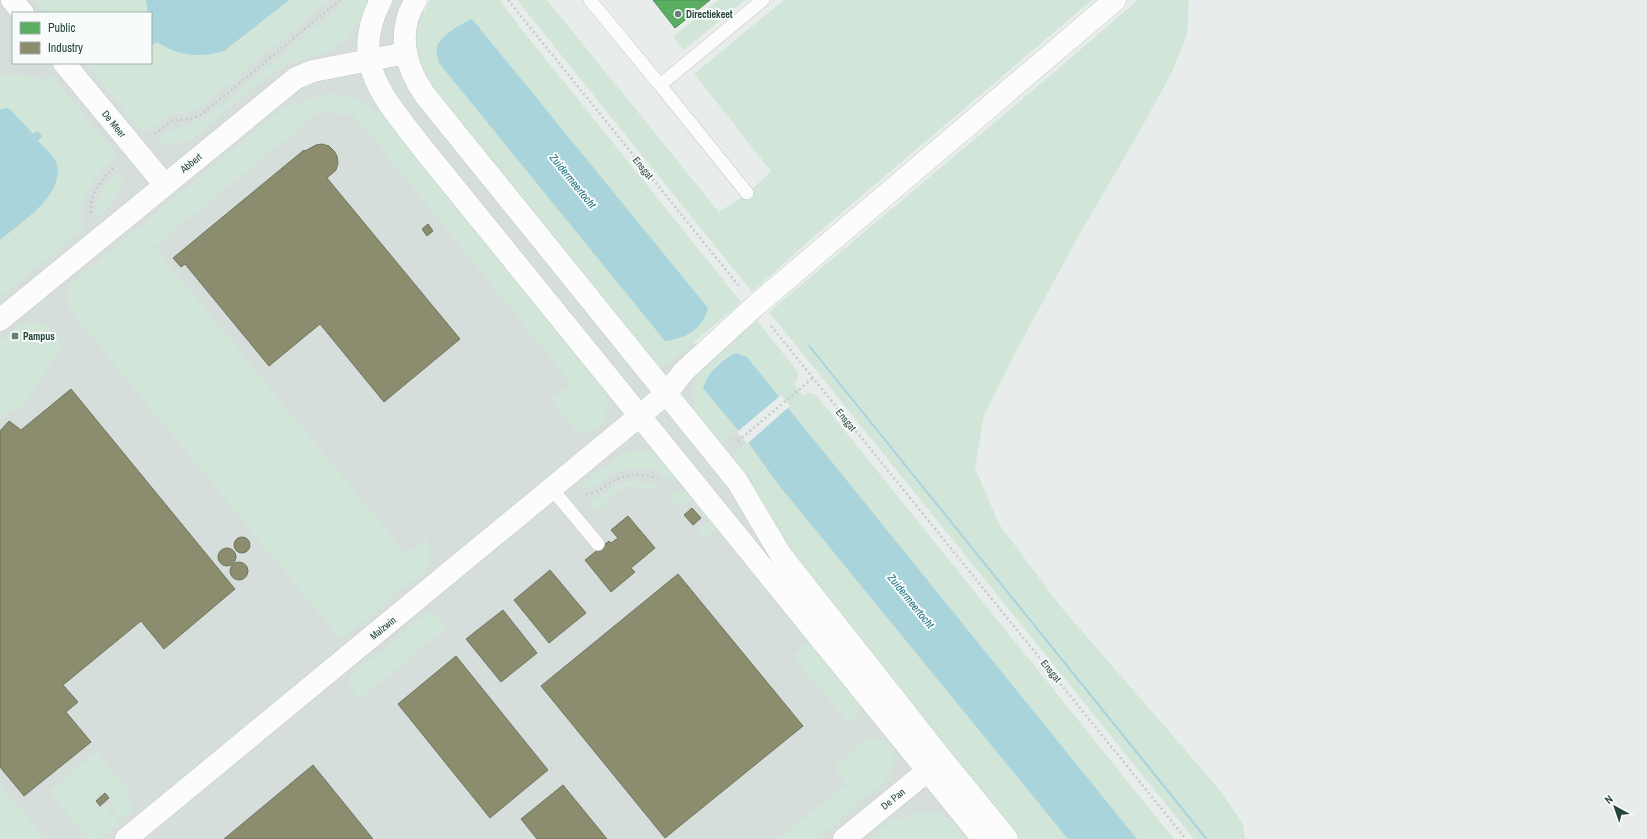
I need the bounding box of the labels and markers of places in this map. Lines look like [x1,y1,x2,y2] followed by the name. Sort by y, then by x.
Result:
[686,8,733,21] place label: Directiekeet
[673,9,683,19] marker: Directiekeet
[23,330,55,343] place label: Pampus
[10,331,20,341] marker: Pampus

